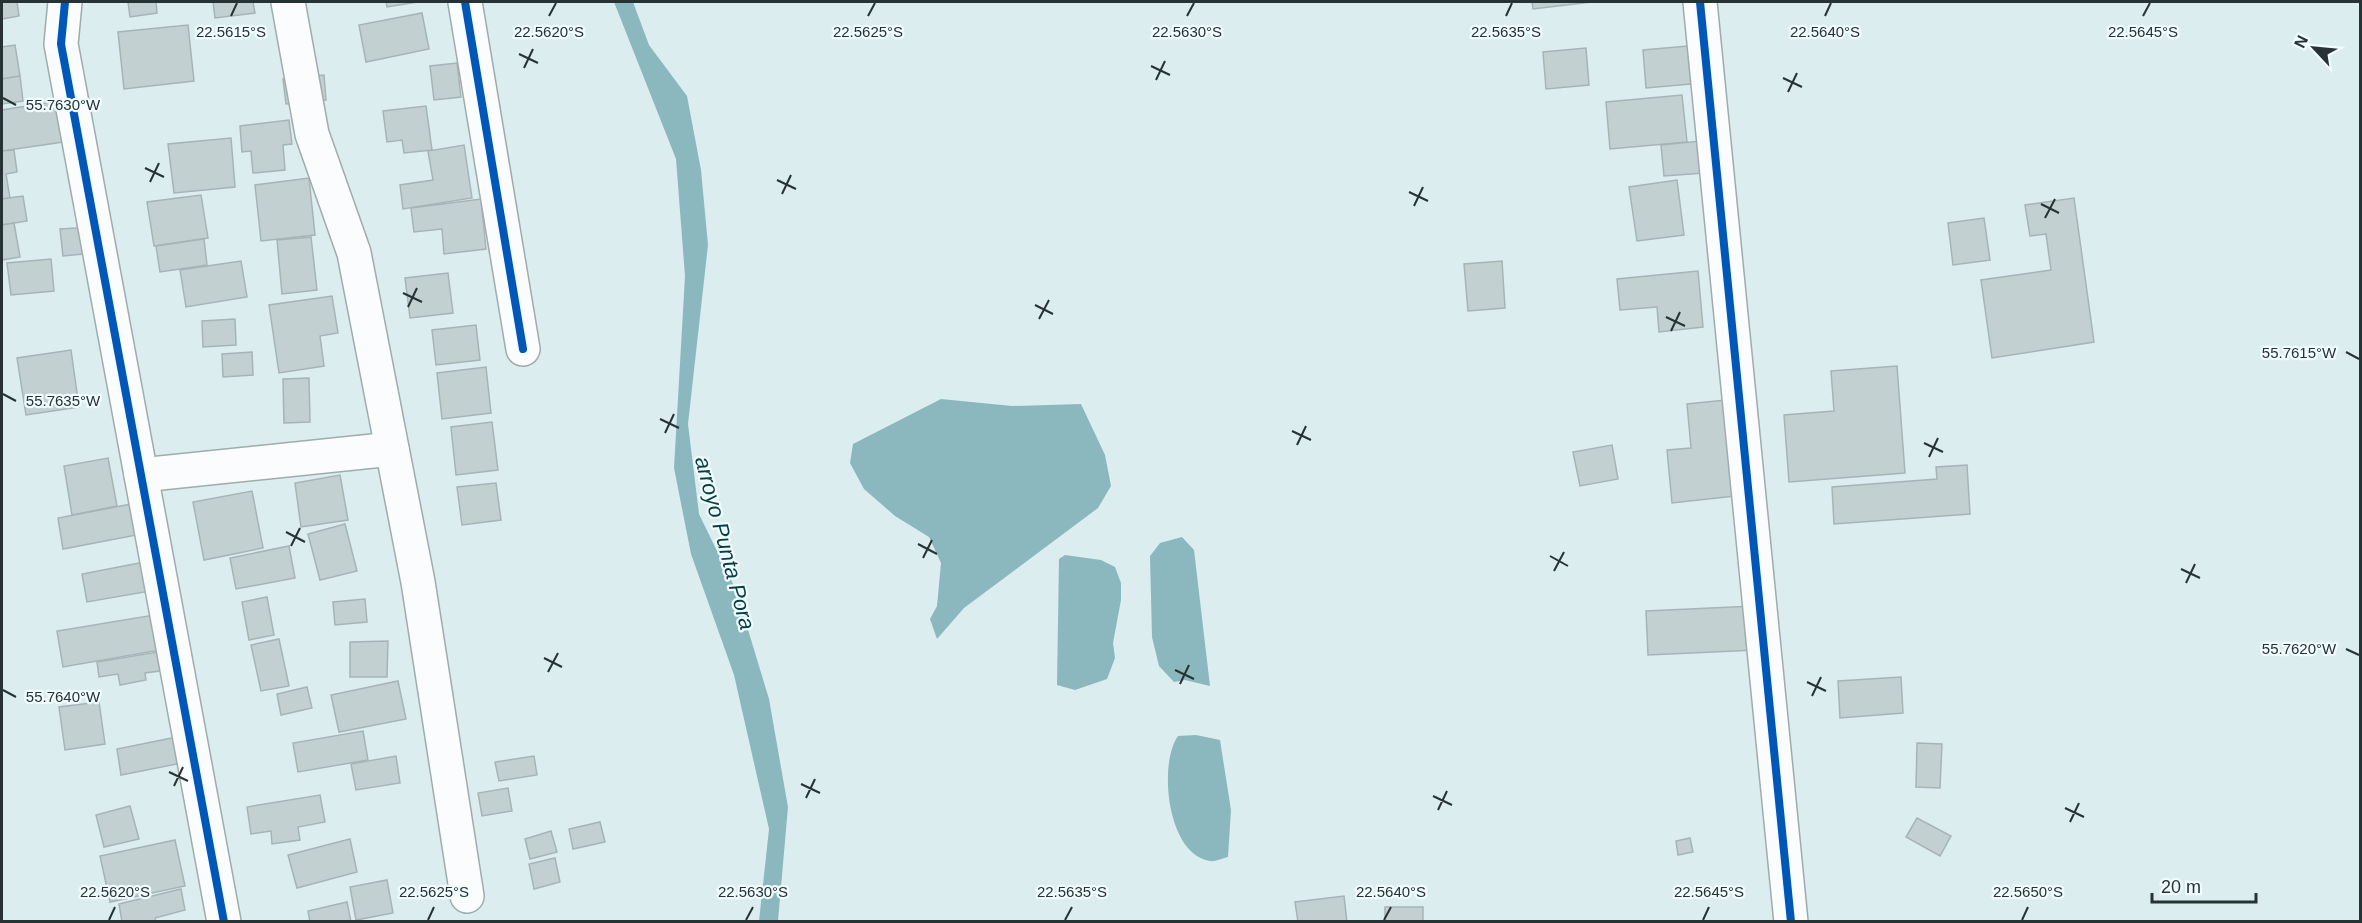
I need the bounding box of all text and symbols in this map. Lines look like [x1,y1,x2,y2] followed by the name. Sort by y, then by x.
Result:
[2284,18,2344,78] north arrow
[196,23,266,40] text: 22.5615°S
[514,23,584,40] text: 22.5620°S
[833,23,903,40] text: 22.5625°S
[1152,23,1222,40] text: 22.5630°S
[1471,23,1541,40] text: 22.5635°S
[1790,23,1860,40] text: 22.5640°S
[2108,23,2178,40] text: 22.5645°S
[2291,33,2311,51] text: N
[26,96,101,113] text: 55.7630°W
[2262,344,2337,361] text: 55.7615°W
[26,392,101,409] text: 55.7635°W
[690,454,760,632] water label: arroyo Punta Pora
[2262,640,2337,657] text: 55.7620°W
[26,688,101,705] text: 55.7640°W
[2152,866,2256,904] scale bar
[2161,877,2201,897] text: 20 m
[80,883,150,900] text: 22.5620°S
[399,883,469,900] text: 22.5625°S
[718,883,788,900] text: 22.5630°S
[1037,883,1107,900] text: 22.5635°S
[1356,883,1426,900] text: 22.5640°S
[1674,883,1744,900] text: 22.5645°S
[1993,883,2063,900] text: 22.5650°S

